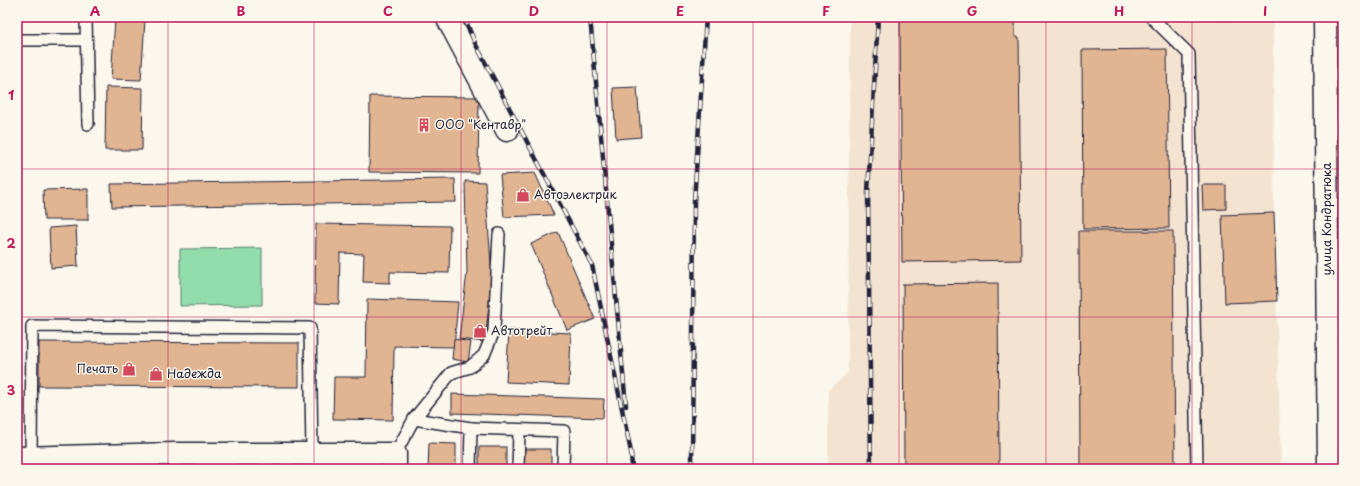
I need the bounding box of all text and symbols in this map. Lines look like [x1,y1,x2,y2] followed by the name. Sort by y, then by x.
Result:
[90,1,100,20] text: A
[237,1,246,20] text: B
[383,1,393,20] text: C
[529,1,539,20] text: D
[676,1,684,20] text: E
[822,1,830,20] text: F
[967,1,977,20] text: G
[1114,1,1124,20] text: H
[1263,1,1267,20] text: I
[8,85,14,104] text: 1
[435,115,526,133] place label: ООО "Кентавр"
[416,117,432,133] building icon: ООО "Кентавр"
[1317,162,1335,275] street label: улица Кондратюка
[534,185,617,203] place label: Автоэлектрик
[515,187,531,203] shop icon: Автоэлектрик
[6,233,16,252] text: 2
[491,321,553,339] place label: Автотрейт
[472,323,488,339] shop icon: Автотрейт
[77,359,118,377] place label: Печать
[121,361,137,377] shop icon: Печать
[167,364,222,382] place label: Надежда
[148,366,164,382] shop icon: Надежда
[7,380,16,399] text: 3

